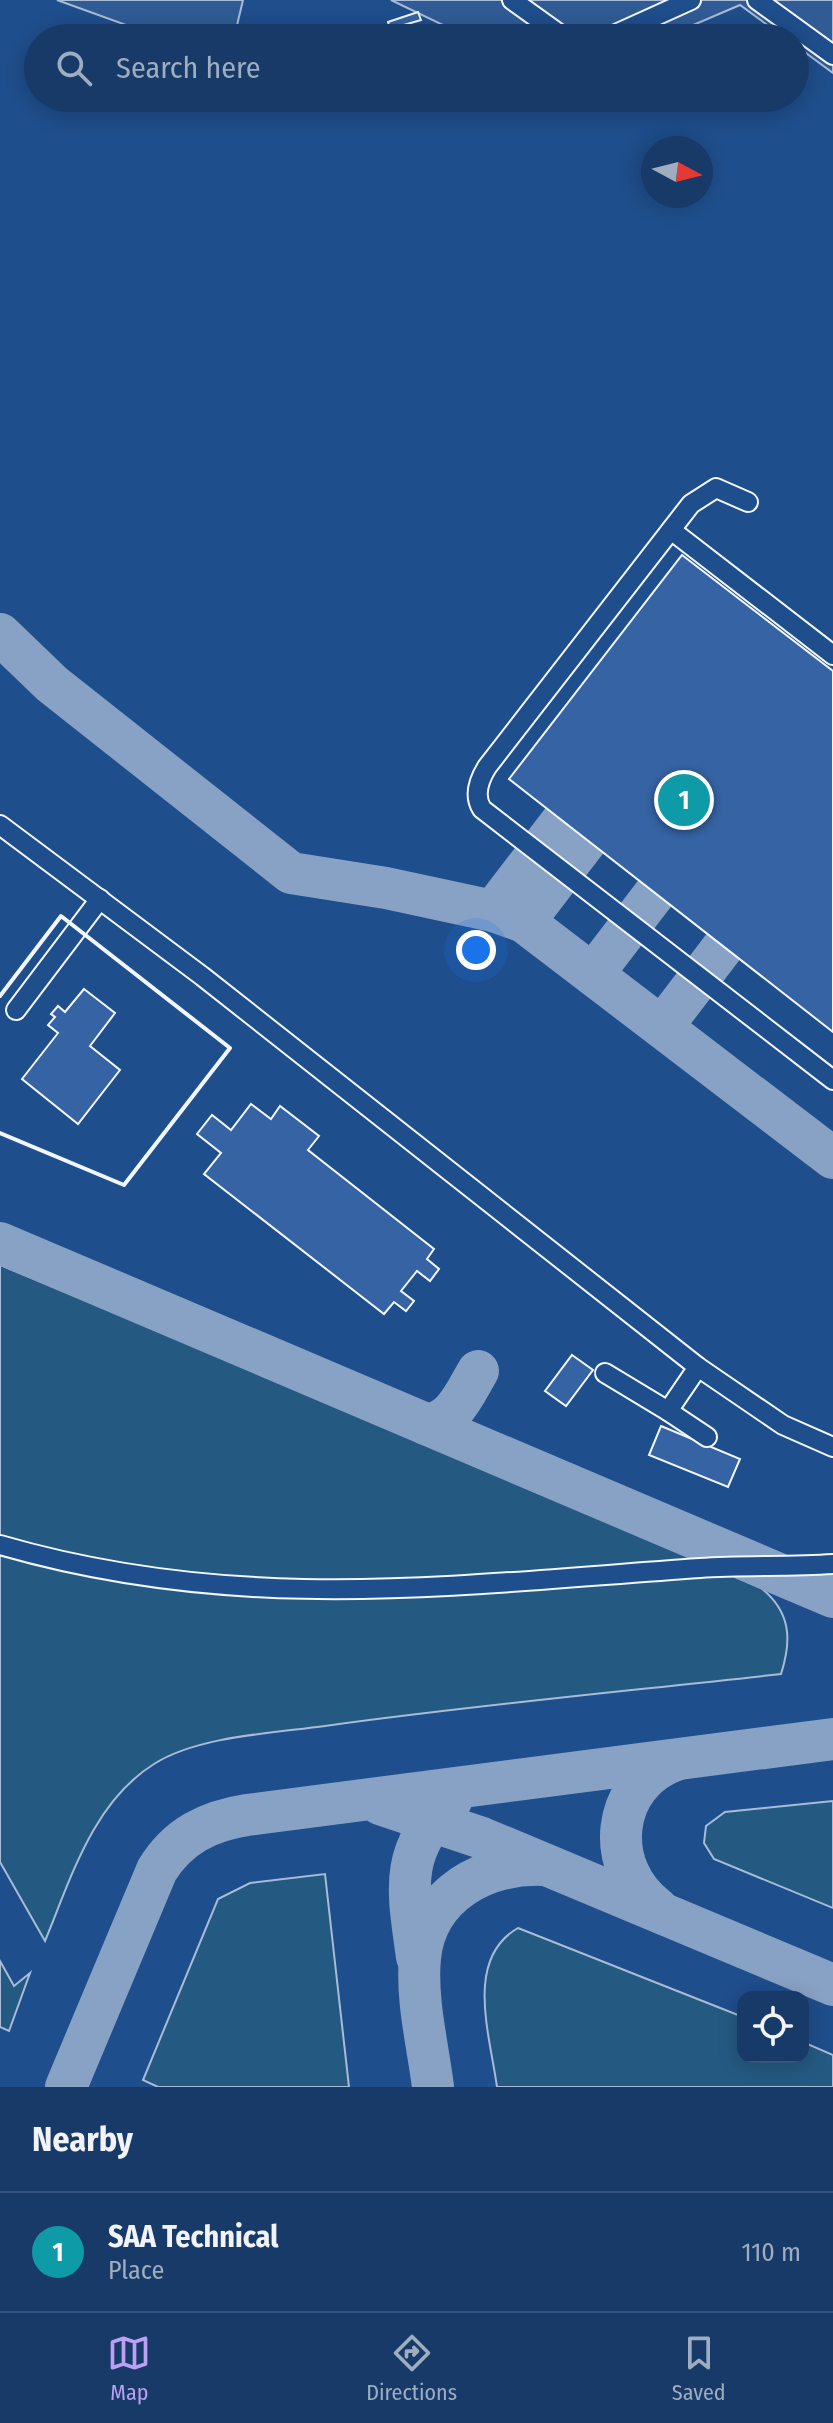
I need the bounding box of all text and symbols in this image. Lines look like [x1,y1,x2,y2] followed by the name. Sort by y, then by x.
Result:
[24,24,809,112] search box
[52,46,96,90] icon: search
[116,50,261,86] text: Search here
[641,136,713,208] north arrow
[658,770,710,830] pin: 1
[456,930,496,970] your location
[737,1991,809,2063] map controls
[737,1991,809,2063] button: locate
[32,2119,133,2160] text: Nearby
[108,2219,278,2255] text: SAA Technical
[53,2237,64,2268] text: 1
[741,2237,801,2268] text: 110 m
[108,2255,164,2286] text: Place
[107,2331,151,2406] tab: Map
[366,2331,457,2406] tab: Directions
[672,2331,726,2406] tab: Saved

